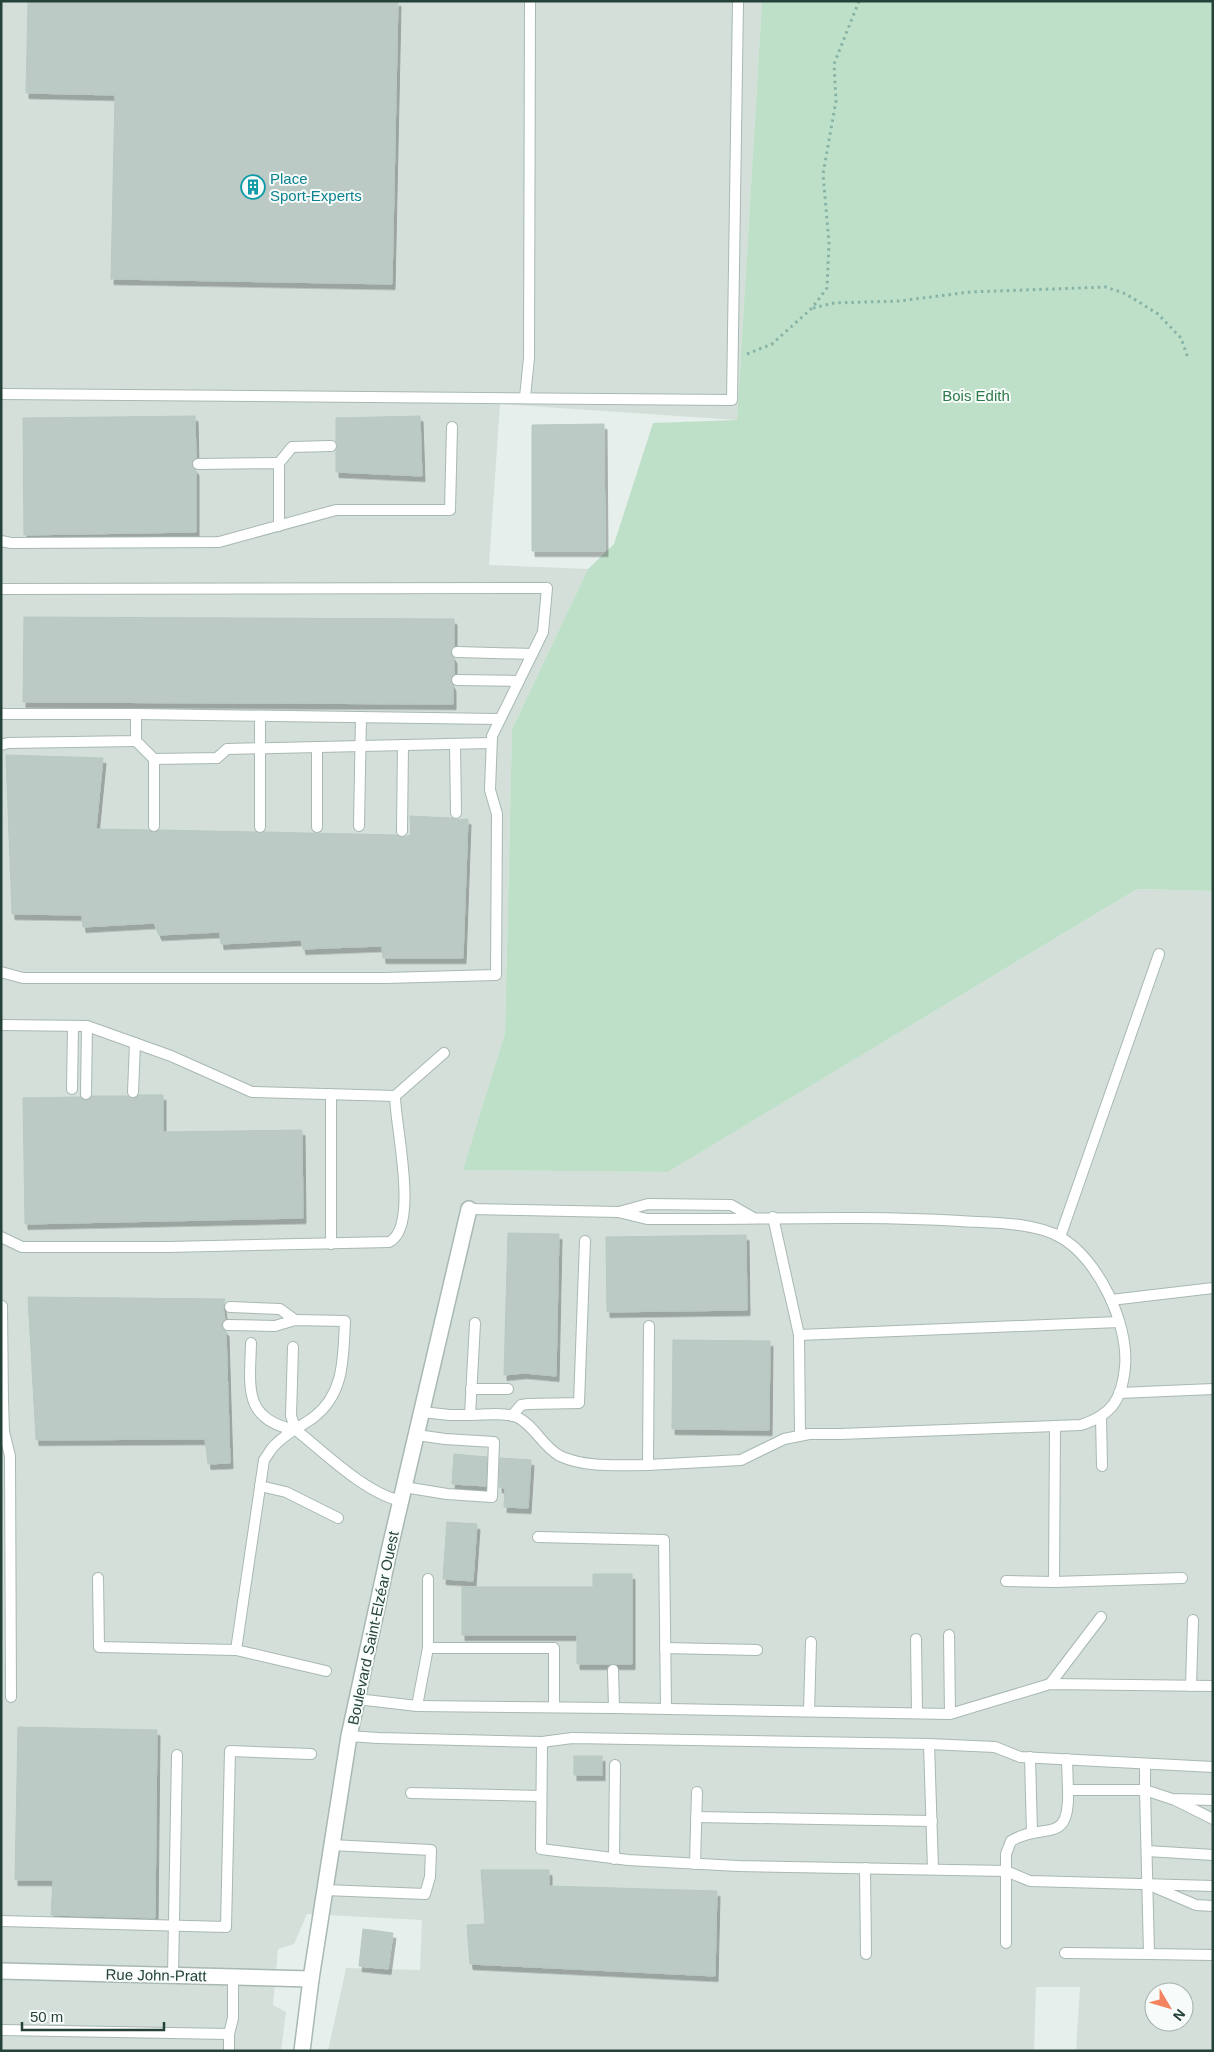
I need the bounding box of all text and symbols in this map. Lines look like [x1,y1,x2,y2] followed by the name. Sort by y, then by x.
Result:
[270,170,362,204] place label: Place Sport-Experts
[240,174,266,200] building icon: Place Sport-Experts
[942,387,1010,404] park label: Bois Edith
[344,1529,402,1726] street label: Boulevard Saint-Elzéar Ouest
[105,1966,207,1984] street label: Rue John-Pratt
[1144,1982,1194,2032] north arrow
[22,2000,165,2032] scale bar
[1170,2006,1189,2024] text: N
[30,2008,63,2025] text: 50 m

